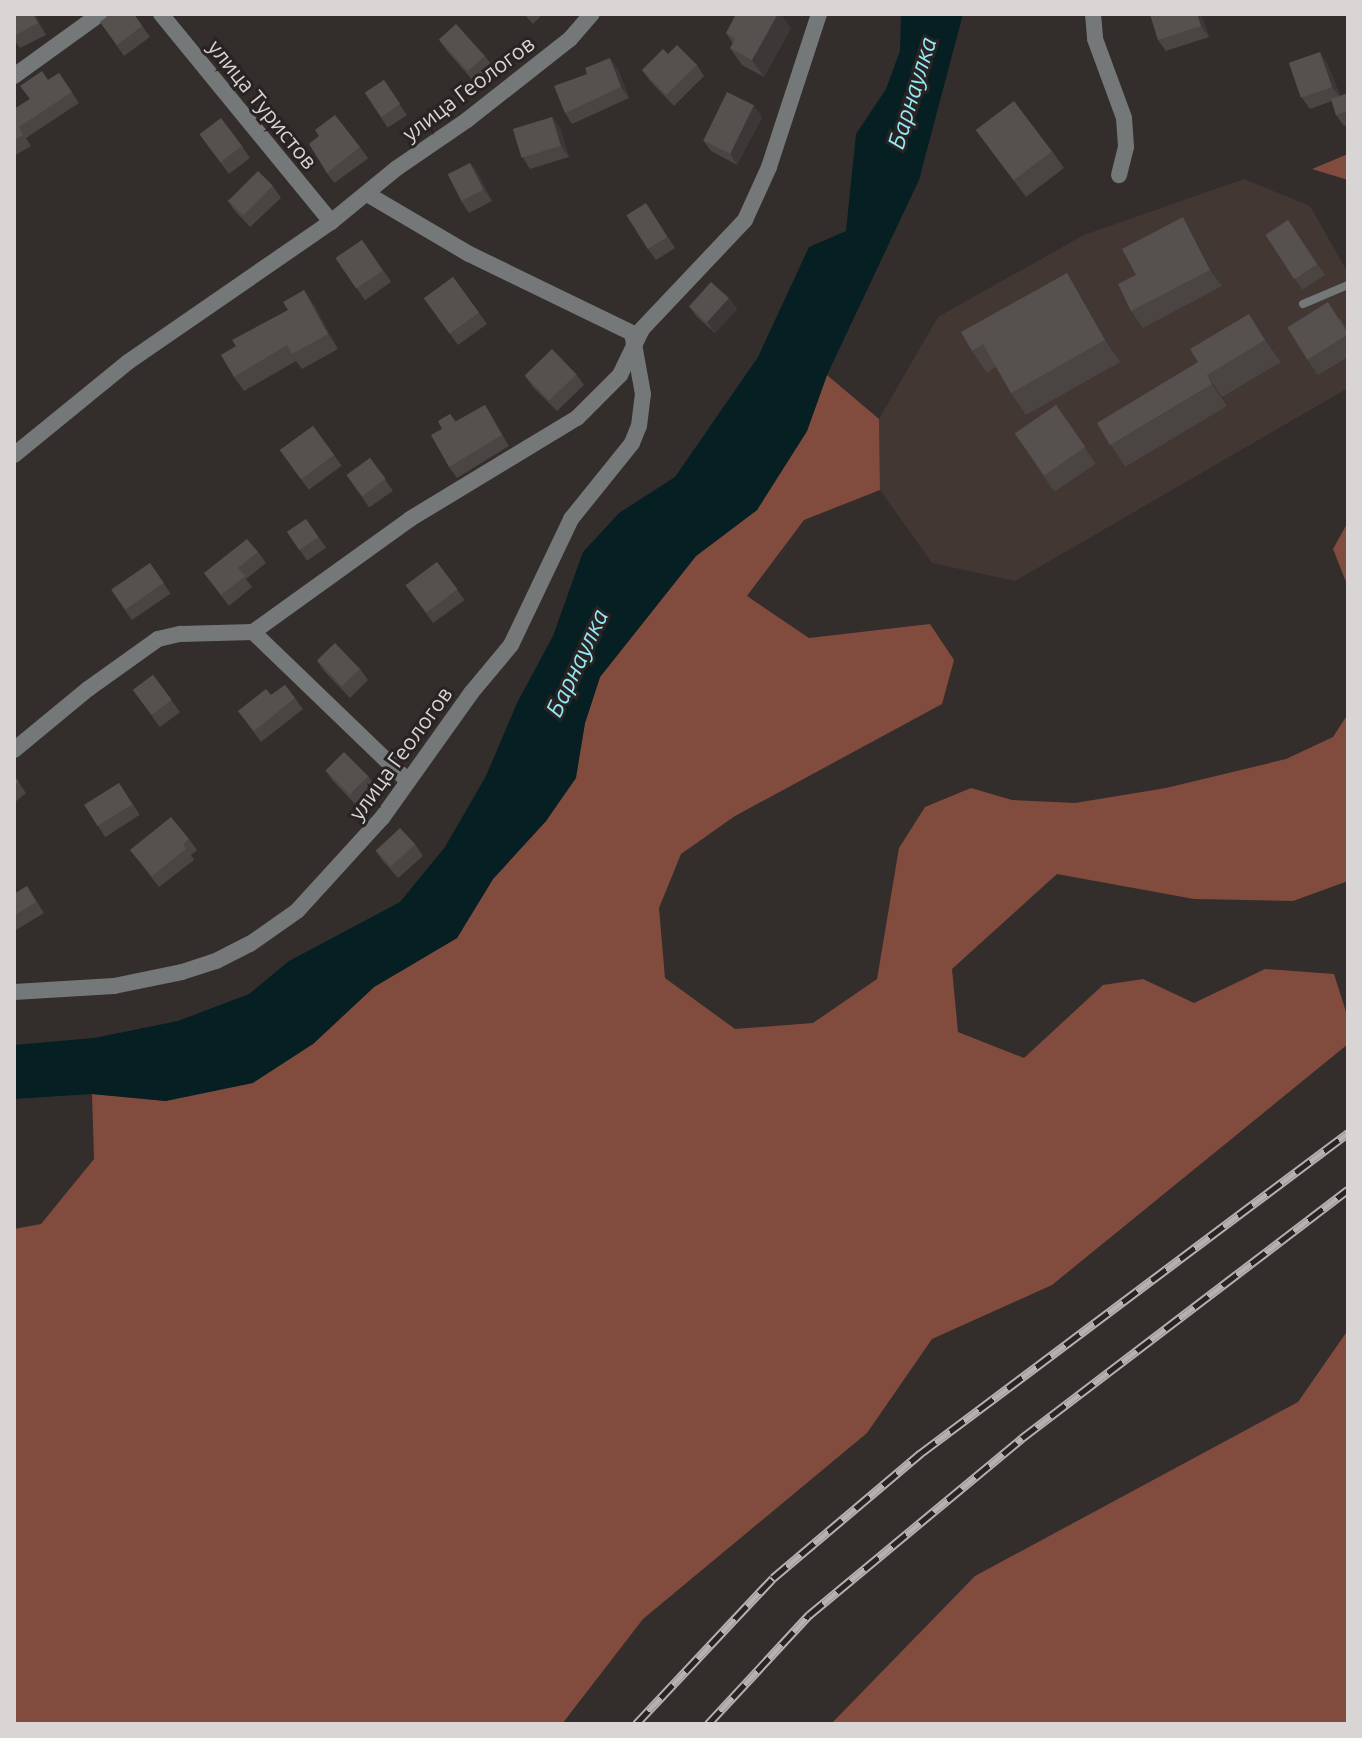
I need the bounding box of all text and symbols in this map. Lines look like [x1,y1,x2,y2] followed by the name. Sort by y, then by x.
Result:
[397,30,539,146] street label: улица Геологов
[203,34,323,174] street label: улица Туристов
[881,34,943,152] water label: Барнаулка
[540,605,614,721] water label: Барнаулка
[343,681,457,825] street label: улица Геологов

